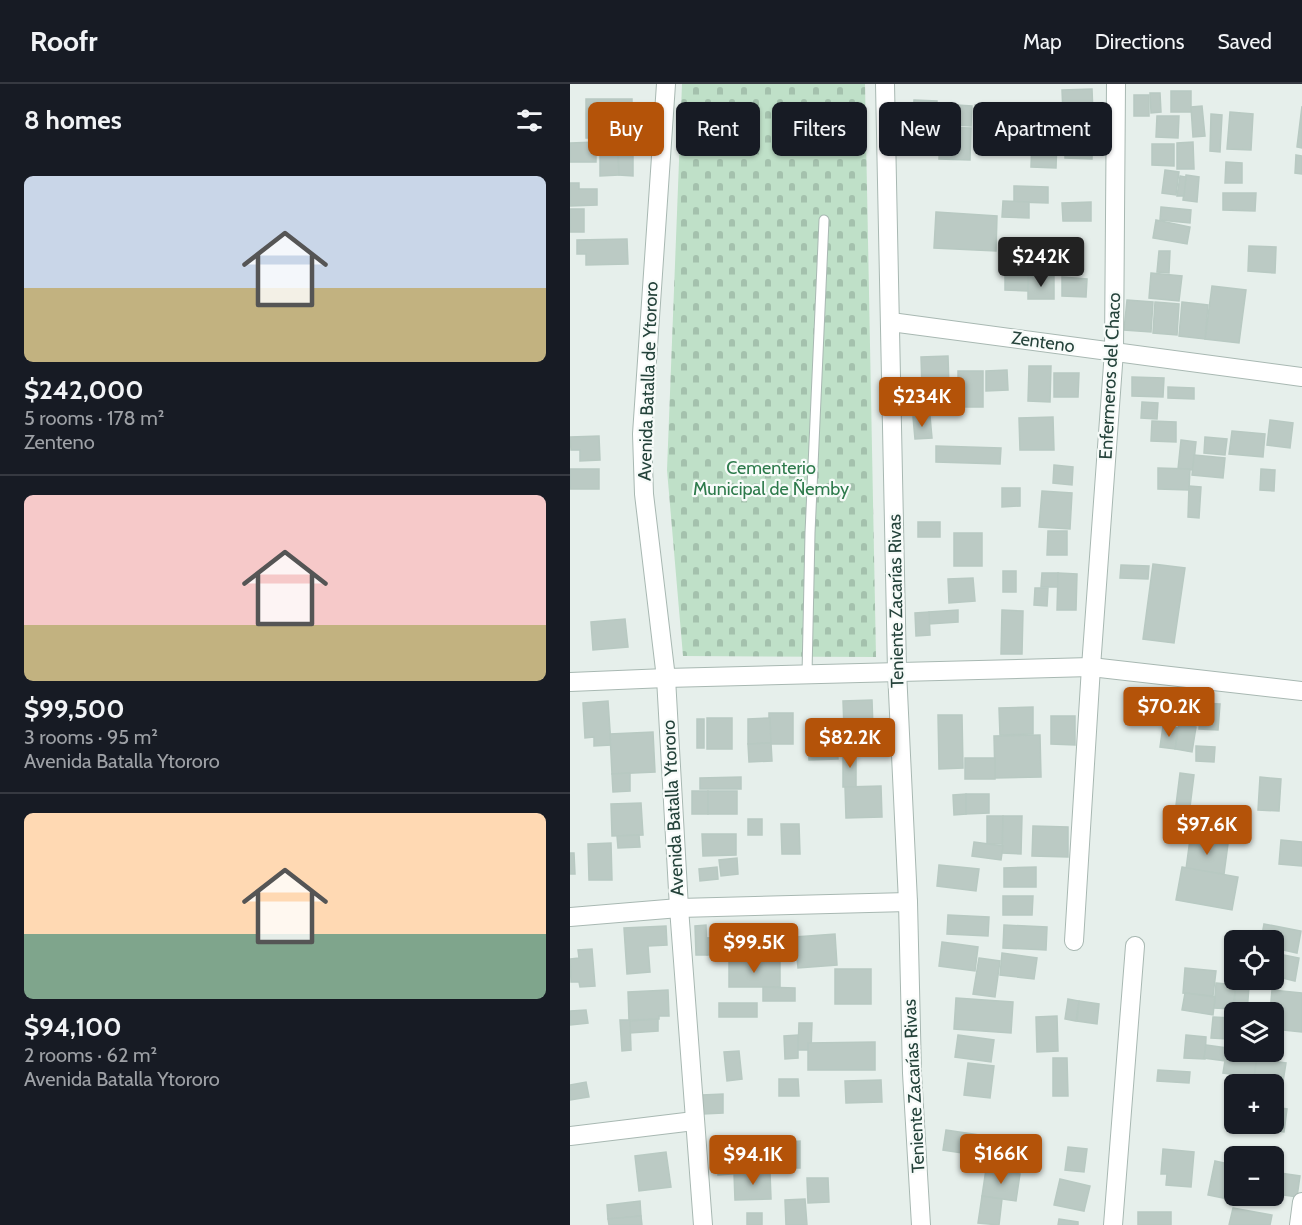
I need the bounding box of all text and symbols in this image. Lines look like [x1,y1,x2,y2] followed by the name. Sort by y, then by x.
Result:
[30,24,98,58] text: Roofr
[1023,29,1062,54] text: Map
[1095,29,1184,54] text: Directions
[1217,29,1272,54] text: Saved
[588,102,664,156] chip: Buy
[676,102,760,156] chip: Rent
[772,102,867,156] chip: Filters
[879,102,961,156] chip: New
[973,102,1112,156] chip: Apartment
[24,104,122,136] text: 8 homes
[513,104,546,137] icon: filters
[231,215,339,323] icon: home
[999,237,1083,288] pin: $242K
[1012,244,1070,268] text: $242K
[634,281,662,481] street label: Avenida Batalla de Ytororo
[1095,292,1125,460] street label: Enfermeros del Chaco
[1010,327,1076,357] street label: Zenteno
[24,374,144,406] text: $242,000
[880,377,964,428] pin: $234K
[893,384,951,408] text: $234K
[24,406,164,430] text: 5 rooms · 178 m²
[24,430,95,454] text: Zenteno
[693,457,849,500] park label: Cementerio Municipal de Ñemby
[883,514,909,688] street label: Teniente Zacarías Rivas
[231,534,339,642] icon: home
[1120,687,1218,738] pin: $70.2K
[24,693,125,725] text: $99,500
[1137,694,1201,718] text: $70.2K
[801,718,899,769] pin: $82.2K
[657,719,689,897] street label: Avenida Batalla Ytororo
[24,725,158,749] text: 3 rooms · 95 m²
[819,725,881,749] text: $82.2K
[24,749,220,773] text: Avenida Batalla Ytororo
[1158,805,1256,856] pin: $97.6K
[1177,812,1237,836] text: $97.6K
[231,852,339,960] icon: home
[705,923,803,974] pin: $99.5K
[723,930,785,954] text: $99.5K
[1224,930,1284,1206] map controls
[1224,930,1284,990] button: locate
[898,999,930,1173] street label: Teniente Zacarías Rivas
[1224,1002,1284,1062] button: layers
[24,1011,122,1043] text: $94,100
[24,1043,157,1067] text: 2 rooms · 62 m²
[24,1067,220,1091] text: Avenida Batalla Ytororo
[1224,1074,1284,1134] button: +
[959,1134,1043,1185] pin: $166K
[704,1135,802,1186] pin: $94.1K
[974,1141,1028,1165] text: $166K
[723,1142,783,1166] text: $94.1K
[1224,1146,1284,1206] button: −

